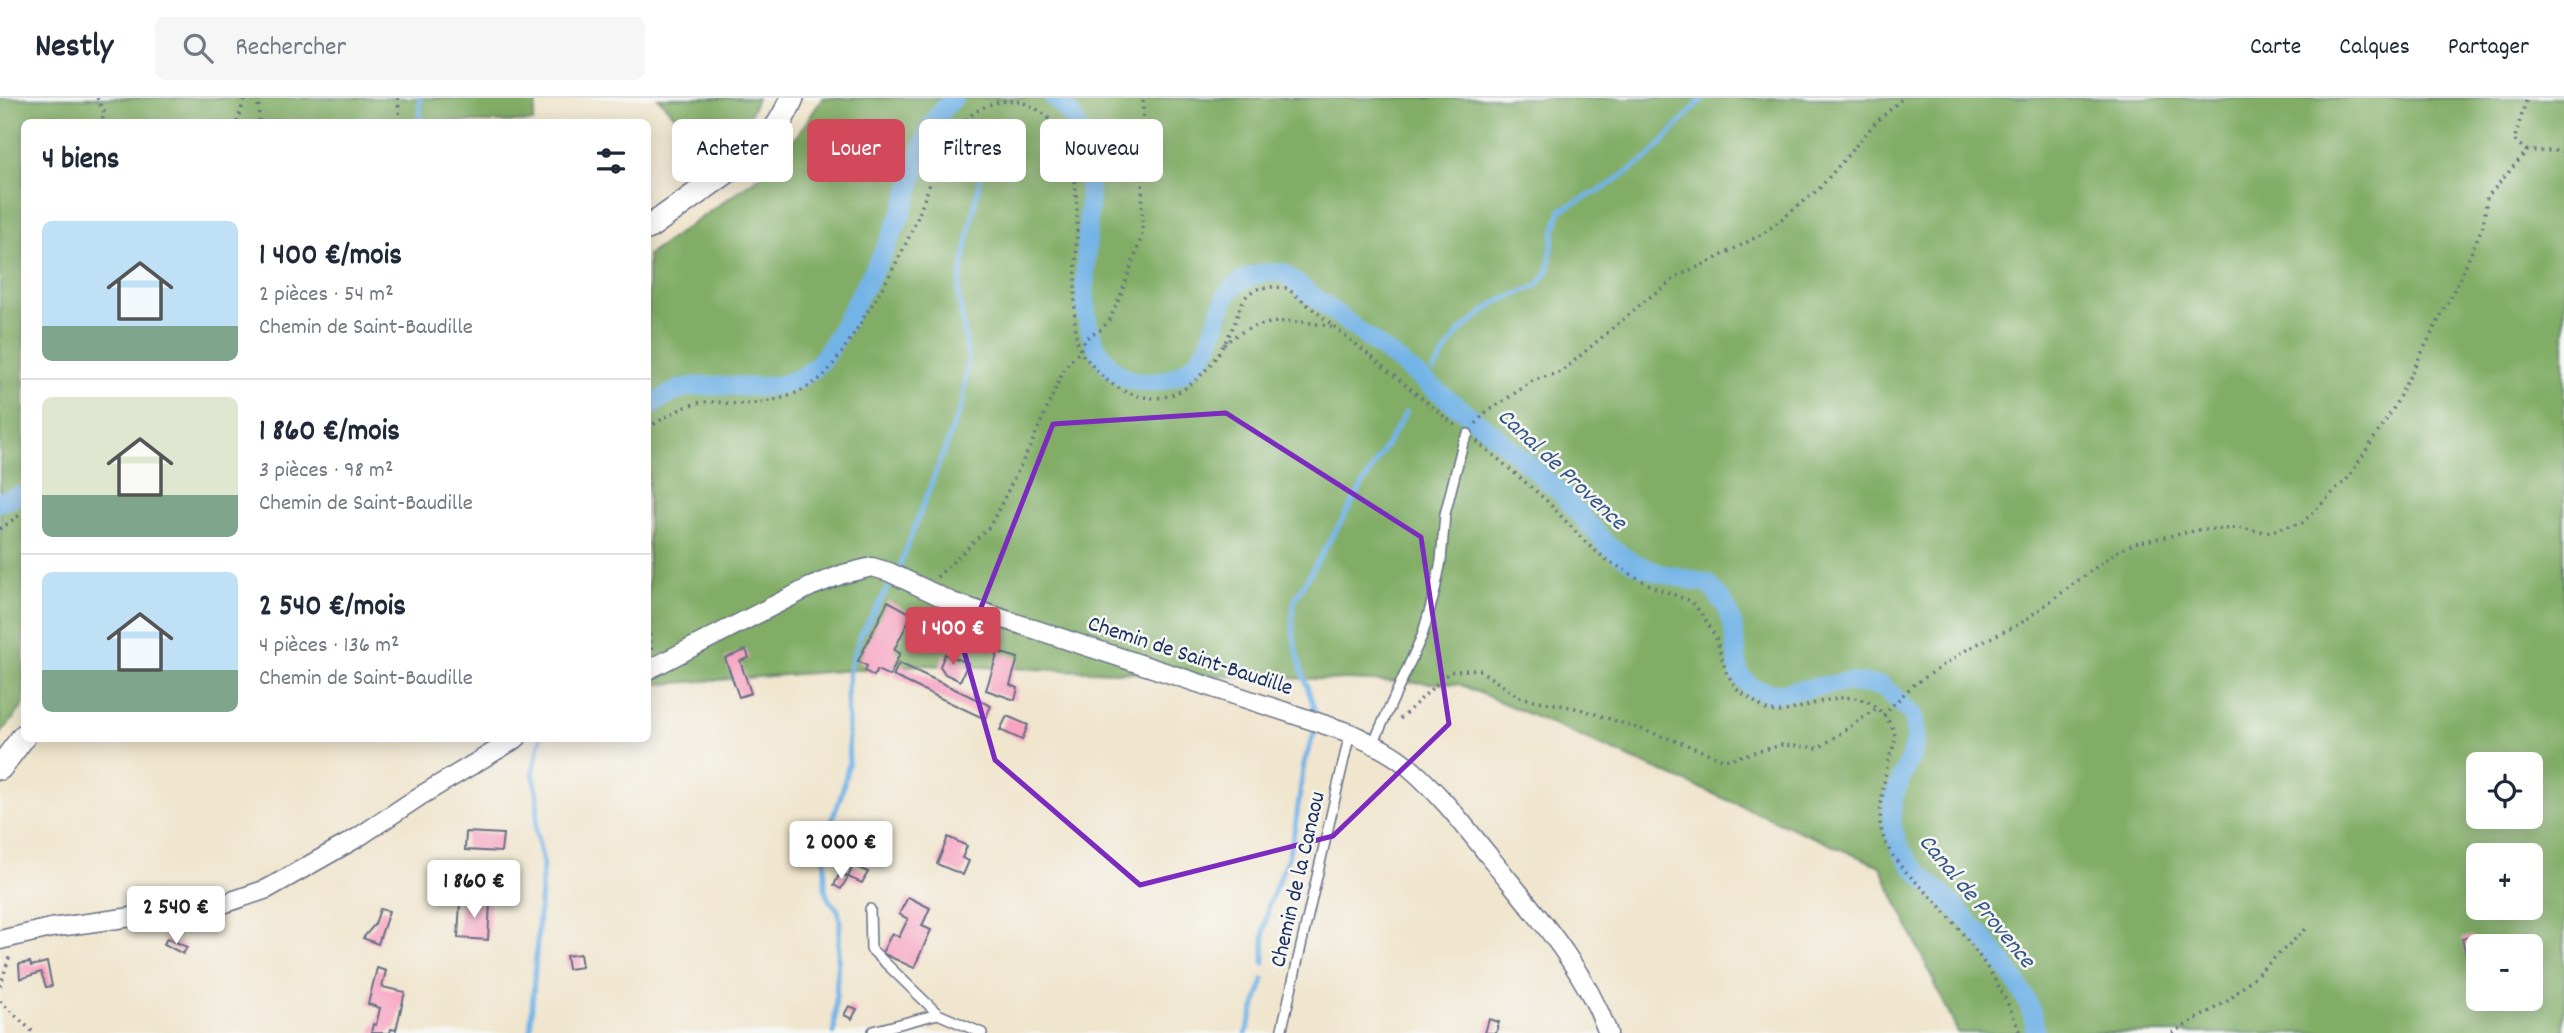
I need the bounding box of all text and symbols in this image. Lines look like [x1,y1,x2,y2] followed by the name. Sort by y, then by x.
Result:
[155,17,645,80] search box
[35,25,113,72] text: Nestly
[179,29,217,67] icon: search
[235,30,346,67] text: Rechercher
[2250,31,2301,65] text: Carte
[2339,31,2410,65] text: Calques
[2448,31,2529,65] text: Partager
[672,119,793,182] chip: Acheter
[807,119,905,182] chip: Louer
[919,119,1026,182] chip: Filtres
[1040,119,1163,182] chip: Nouveau
[42,140,120,183] text: 4 biens
[592,142,630,180] icon: filters
[259,236,402,279] text: 1 400 €/mois
[98,249,182,333] icon: home
[259,279,394,312] text: 2 pièces · 54 m²
[259,312,473,345] text: Chemin de Saint-Baudille
[1489,401,1634,540] water label: Canal de Provence
[259,412,400,455] text: 1 860 €/mois
[98,425,182,509] icon: home
[259,455,393,488] text: 3 pièces · 98 m²
[259,488,473,521] text: Chemin de Saint-Baudille
[259,587,406,630] text: 2 540 €/mois
[98,600,182,684] icon: home
[888,608,1018,667] pin: 1 400 €
[1083,609,1297,706] street label: Chemin de Saint-Baudille
[921,613,985,646] text: 1 400 €
[259,630,399,663] text: 4 pièces · 136 m²
[259,663,473,696] text: Chemin de Saint-Baudille
[2466,752,2543,1011] map controls
[2466,752,2543,829] button: locate
[1263,789,1336,971] street label: Chemin de la Canaou
[776,822,906,881] pin: 2 000 €
[805,827,877,860] text: 2 000 €
[1909,827,2043,978] water label: Canal de Provence
[2466,843,2543,920] button: +
[409,860,539,920] pin: 1 860 €
[443,866,505,899] text: 1 860 €
[111,886,241,946] pin: 2 540 €
[143,892,209,925] text: 2 540 €
[2466,934,2543,1011] button: −

